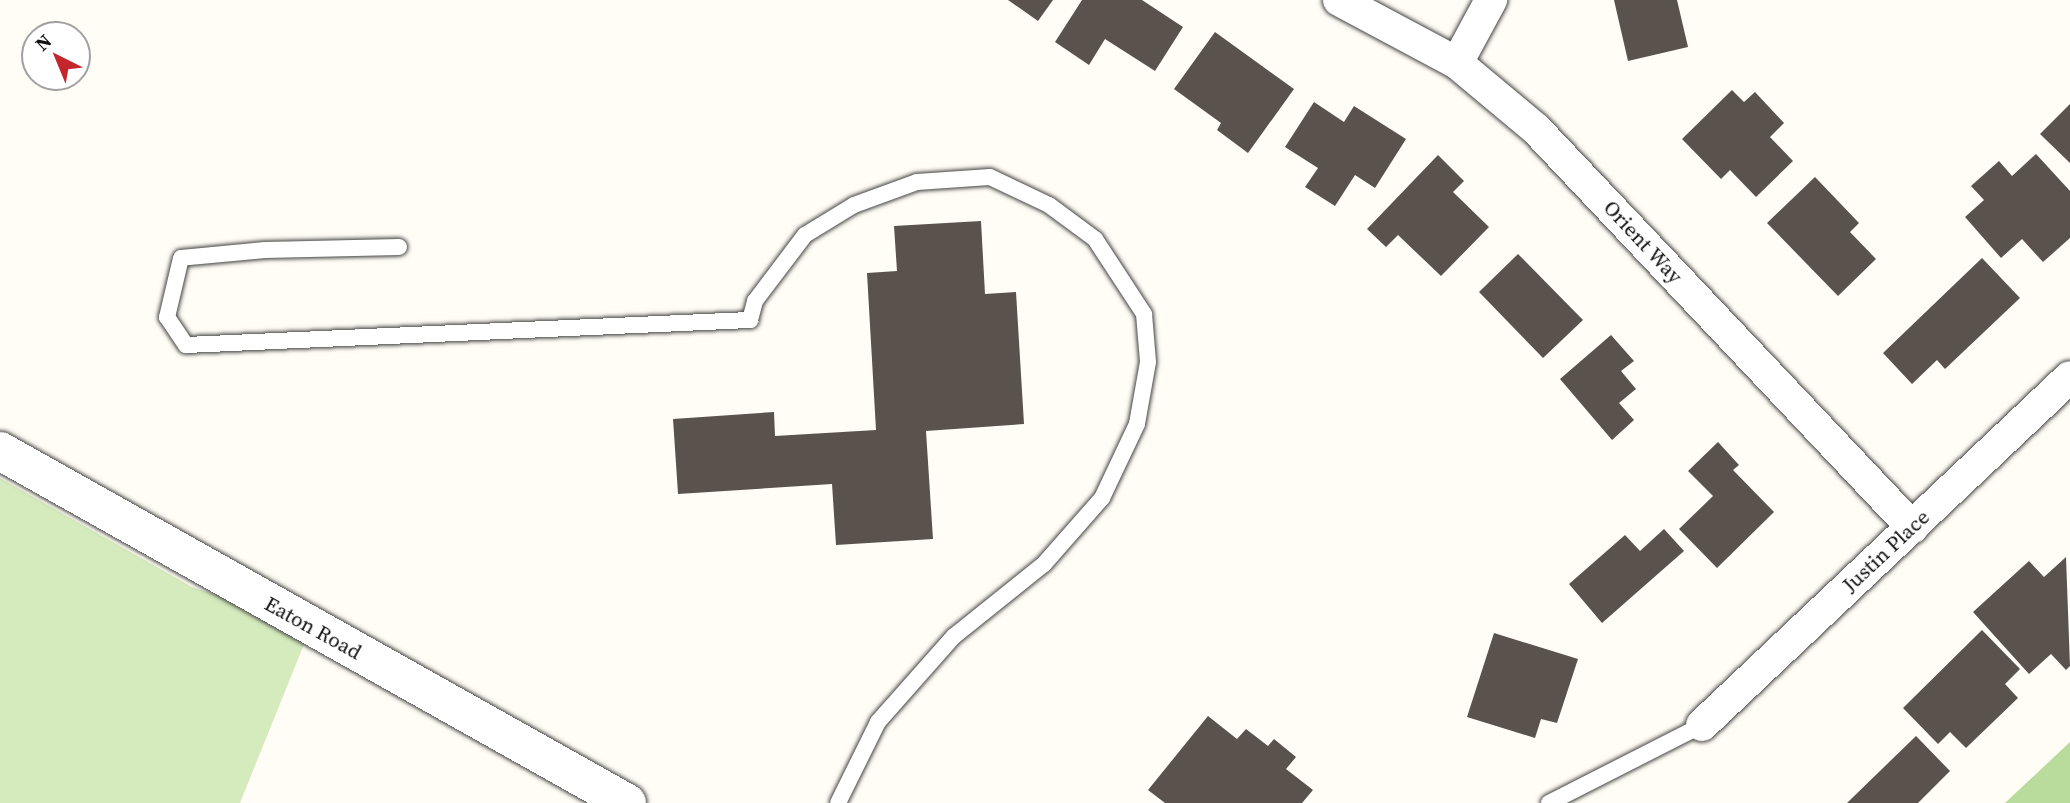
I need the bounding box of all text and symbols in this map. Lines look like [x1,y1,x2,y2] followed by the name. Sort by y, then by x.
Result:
[21,21,91,91] north arrow
[29,28,57,56] text: N
[1598,195,1688,289] street label: Orient Way
[1837,504,1935,598] street label: Justin Place
[260,591,366,665] street label: Eaton Road

